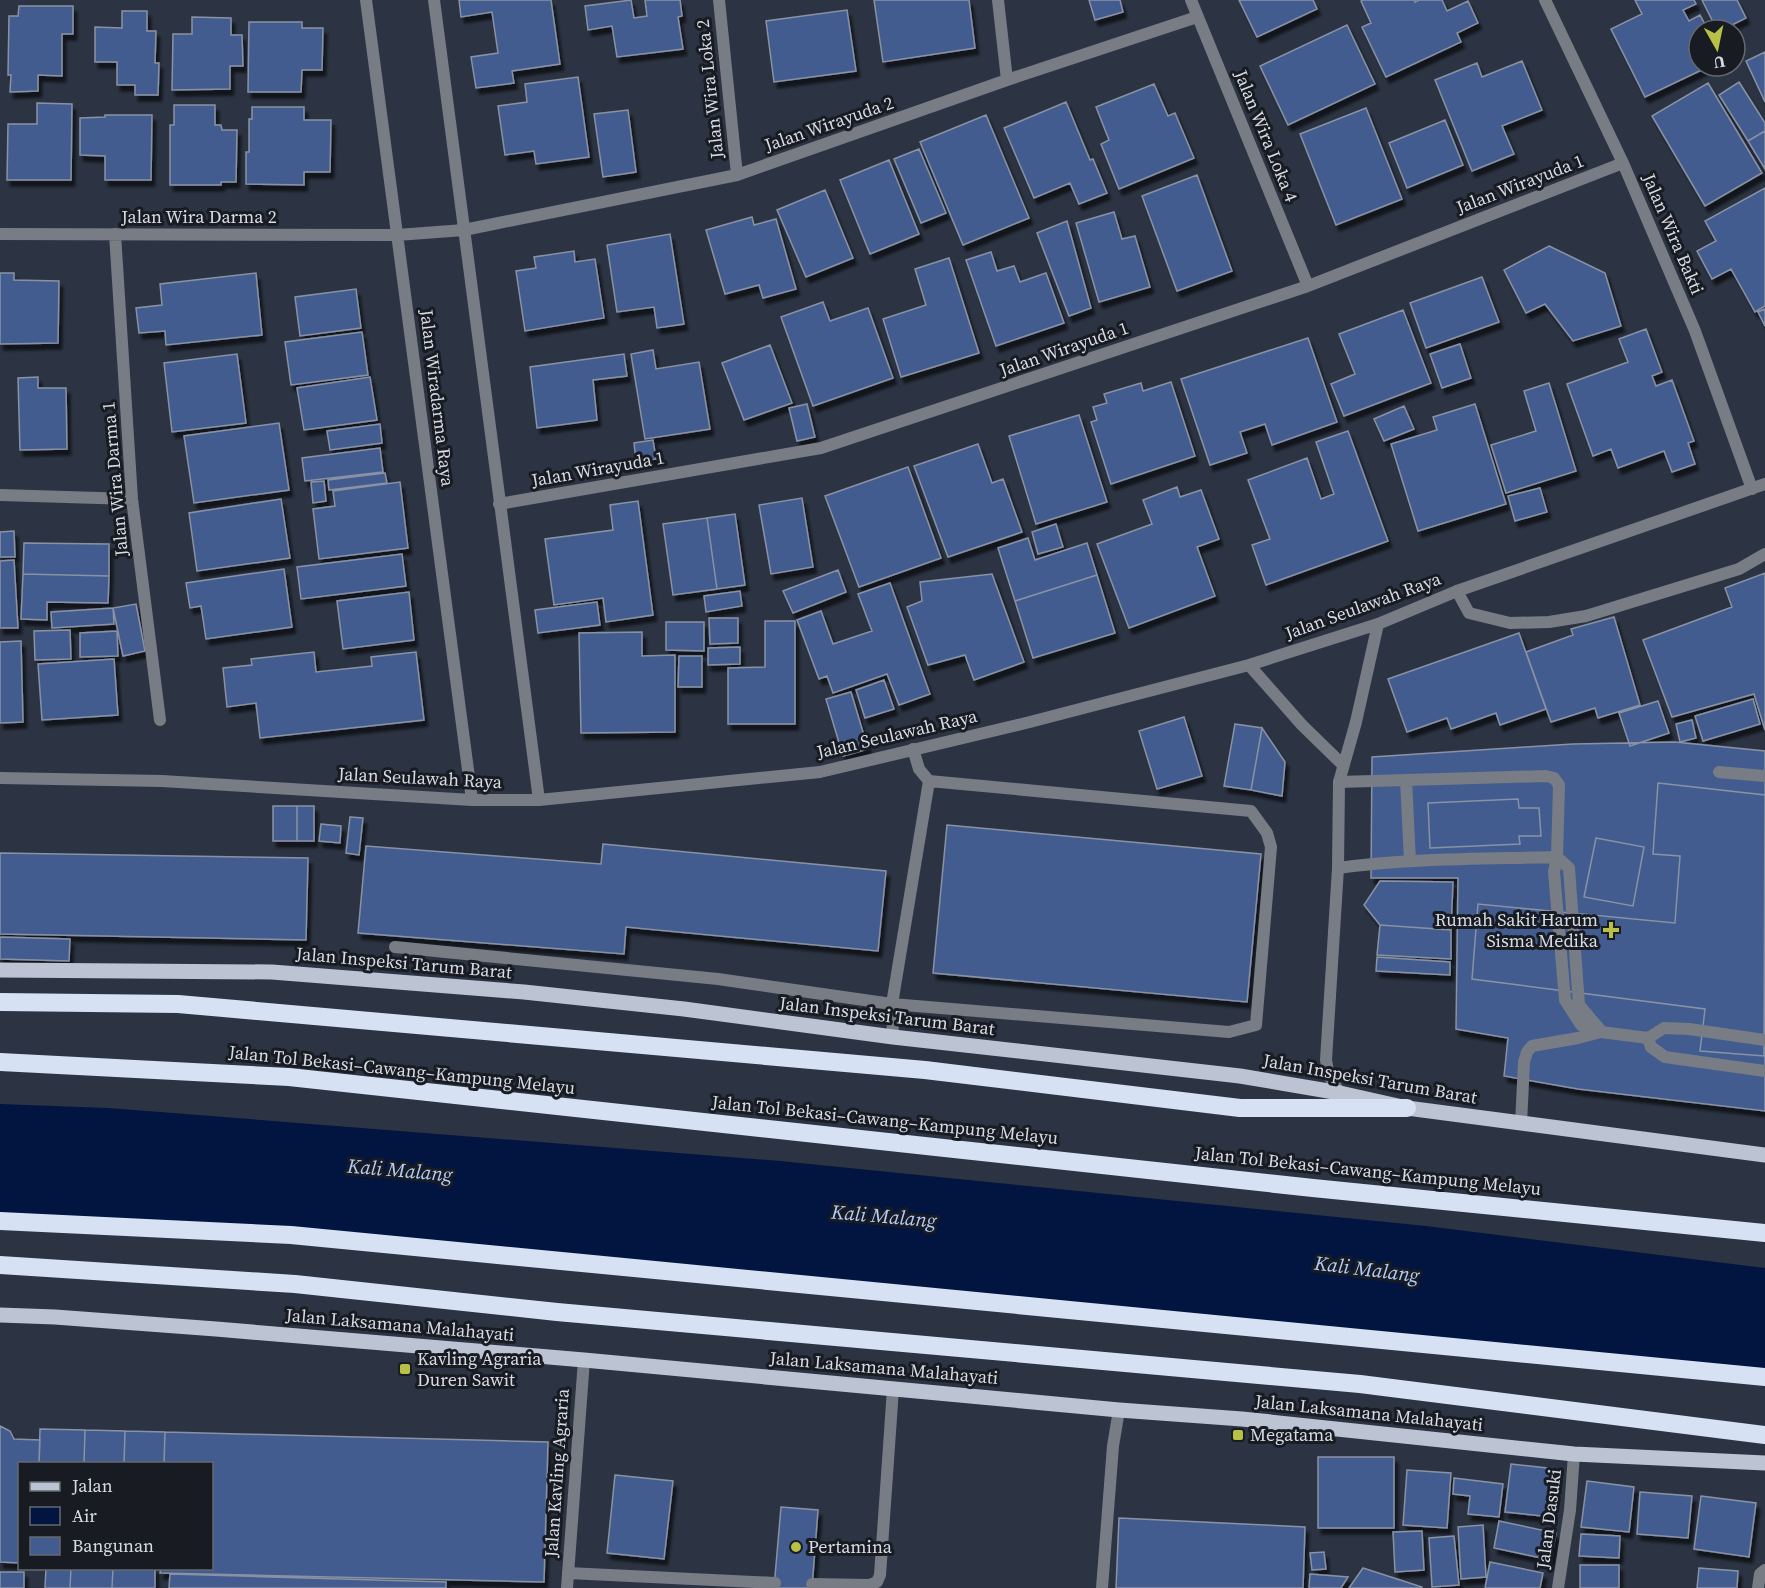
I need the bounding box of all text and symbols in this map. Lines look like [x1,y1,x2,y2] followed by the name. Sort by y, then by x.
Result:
[690,18,729,161] street label: Jalan Wira Loka 2
[1687,18,1747,78] north arrow
[1712,51,1727,75] text: U
[1228,65,1304,205] street label: Jalan Wira Loka 4
[760,90,897,158] street label: Jalan Wirayuda 2
[1451,148,1587,220] street label: Jalan Wirayuda 1
[1636,169,1710,298] street label: Jalan Wira Bakti
[120,204,277,229] street label: Jalan Wira Darma 2
[414,307,461,489] street label: Jalan Wiradarma Raya
[995,315,1132,383] street label: Jalan Wirayuda 1
[95,401,134,559] street label: Jalan Wira Darma 1
[528,444,666,493] street label: Jalan Wirayuda 1
[1281,565,1445,646] street label: Jalan Seulawah Raya
[813,703,980,764] street label: Jalan Seulawah Raya
[336,761,503,794] street label: Jalan Seulawah Raya
[1435,907,1599,953] place label: Rumah Sakit Harum Sisma Medika
[1602,921,1620,939] marker: Rumah Sakit Harum Sisma Medika
[294,941,513,984] street label: Jalan Inspeksi Tarum Barat
[777,990,996,1041] street label: Jalan Inspeksi Tarum Barat
[227,1039,576,1100] street label: Jalan Tol Bekasi–Cawang–Kampung Melayu
[1260,1047,1479,1110] street label: Jalan Inspeksi Tarum Barat
[710,1089,1059,1150] street label: Jalan Tol Bekasi–Cawang–Kampung Melayu
[1193,1140,1542,1201] street label: Jalan Tol Bekasi–Cawang–Kampung Melayu
[345,1151,455,1189] water label: Kali Malang
[829,1197,939,1235] water label: Kali Malang
[1312,1249,1422,1289] water label: Kali Malang
[284,1302,515,1347] street label: Jalan Laksamana Malahayati
[768,1345,999,1390] street label: Jalan Laksamana Malahayati
[417,1346,542,1392] place label: Kavling Agraria Duren Sawit
[398,1362,412,1376] marker: Kavling Agraria Duren Sawit
[538,1387,575,1559] street label: Jalan Kavling Agraria
[1253,1388,1484,1437] street label: Jalan Laksamana Malahayati
[1250,1422,1334,1447] place label: Megatama
[1231,1428,1245,1442] marker: Megatama
[18,1462,213,1570] legend
[1530,1468,1567,1571] street label: Jalan Dasuki
[71,1473,113,1498] text: Jalan
[72,1503,97,1528] text: Air
[72,1533,154,1558] text: Bangunan
[808,1534,893,1559] place label: Pertamina
[789,1540,803,1554] marker: Pertamina

